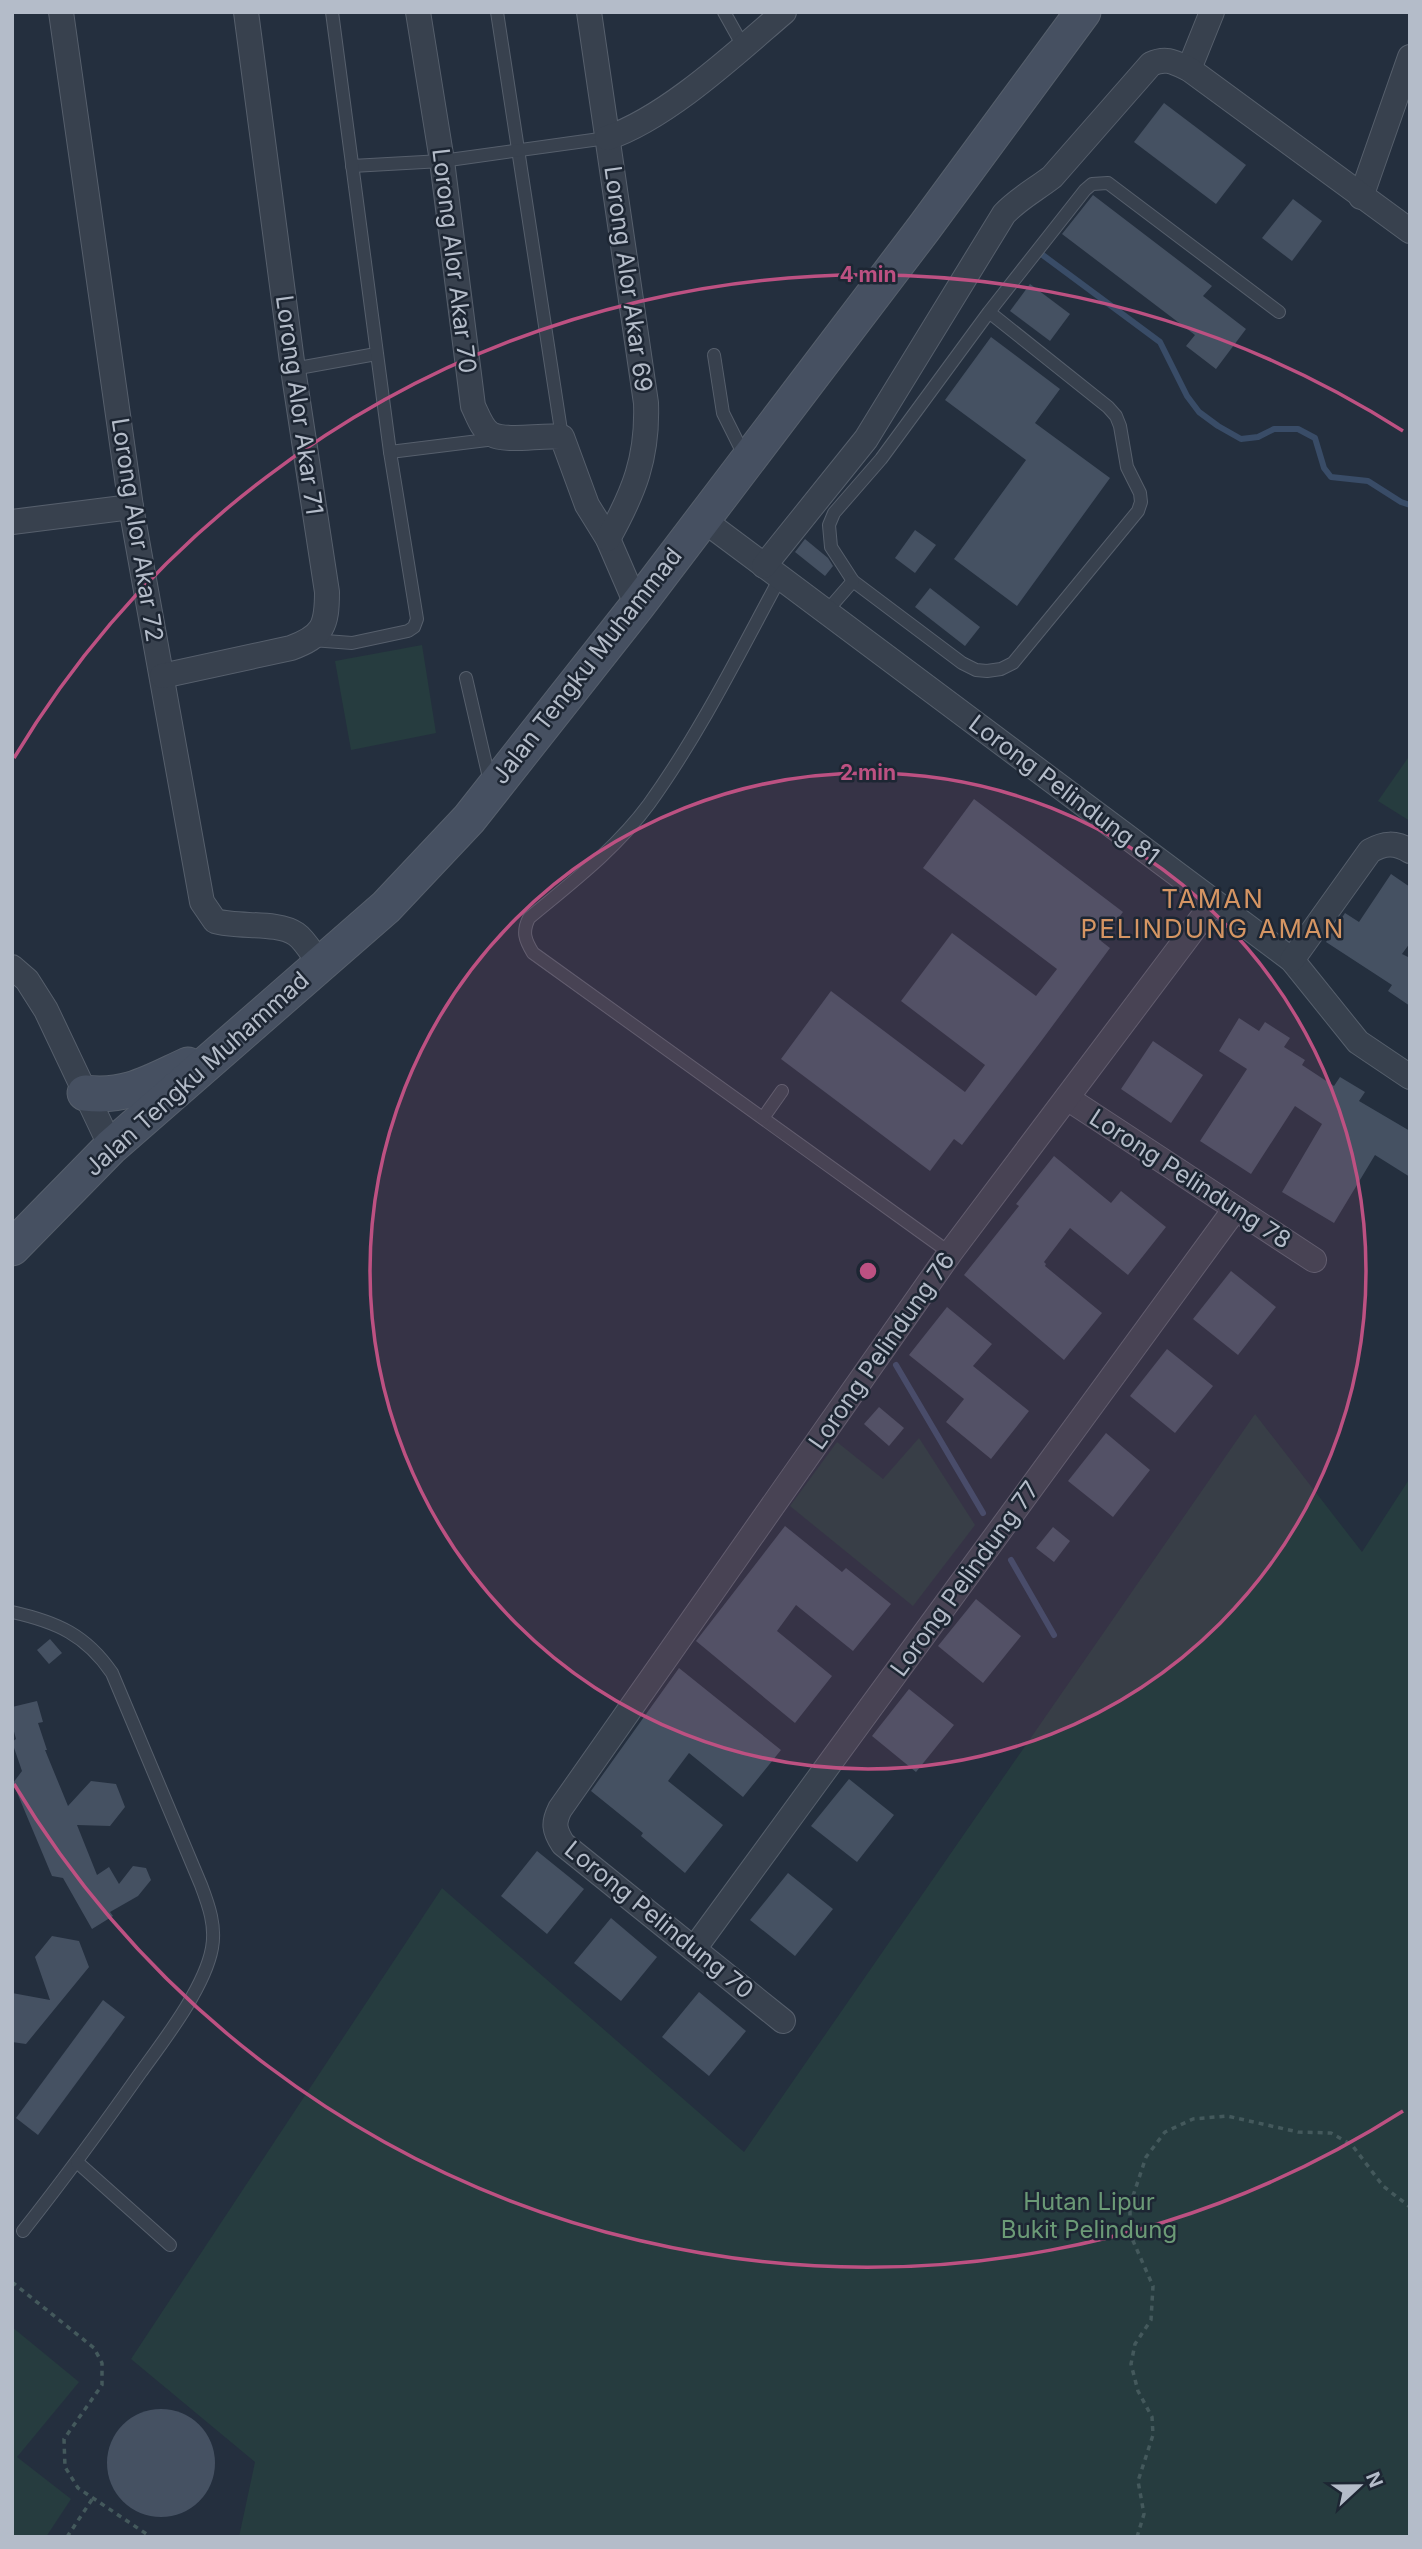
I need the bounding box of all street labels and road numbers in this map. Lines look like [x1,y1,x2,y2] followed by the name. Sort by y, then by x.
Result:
[426,147,483,375] street label: Lorong Alor Akar 70
[598,164,659,394] street label: Lorong Alor Akar 69
[270,293,329,517] street label: Lorong Alor Akar 71
[105,416,170,644] street label: Lorong Alor Akar 72
[485,542,688,790] street label: Jalan Tengku Muhammad
[963,709,1165,871] street label: Lorong Pelindung 81
[79,965,315,1182] street label: Jalan Tengku Muhammad
[1084,1103,1296,1255] street label: Lorong Pelindung 78
[803,1246,961,1455] street label: Lorong Pelindung 76
[884,1476,1045,1682] street label: Lorong Pelindung 77
[559,1835,760,2005] street label: Lorong Pelindung 70

